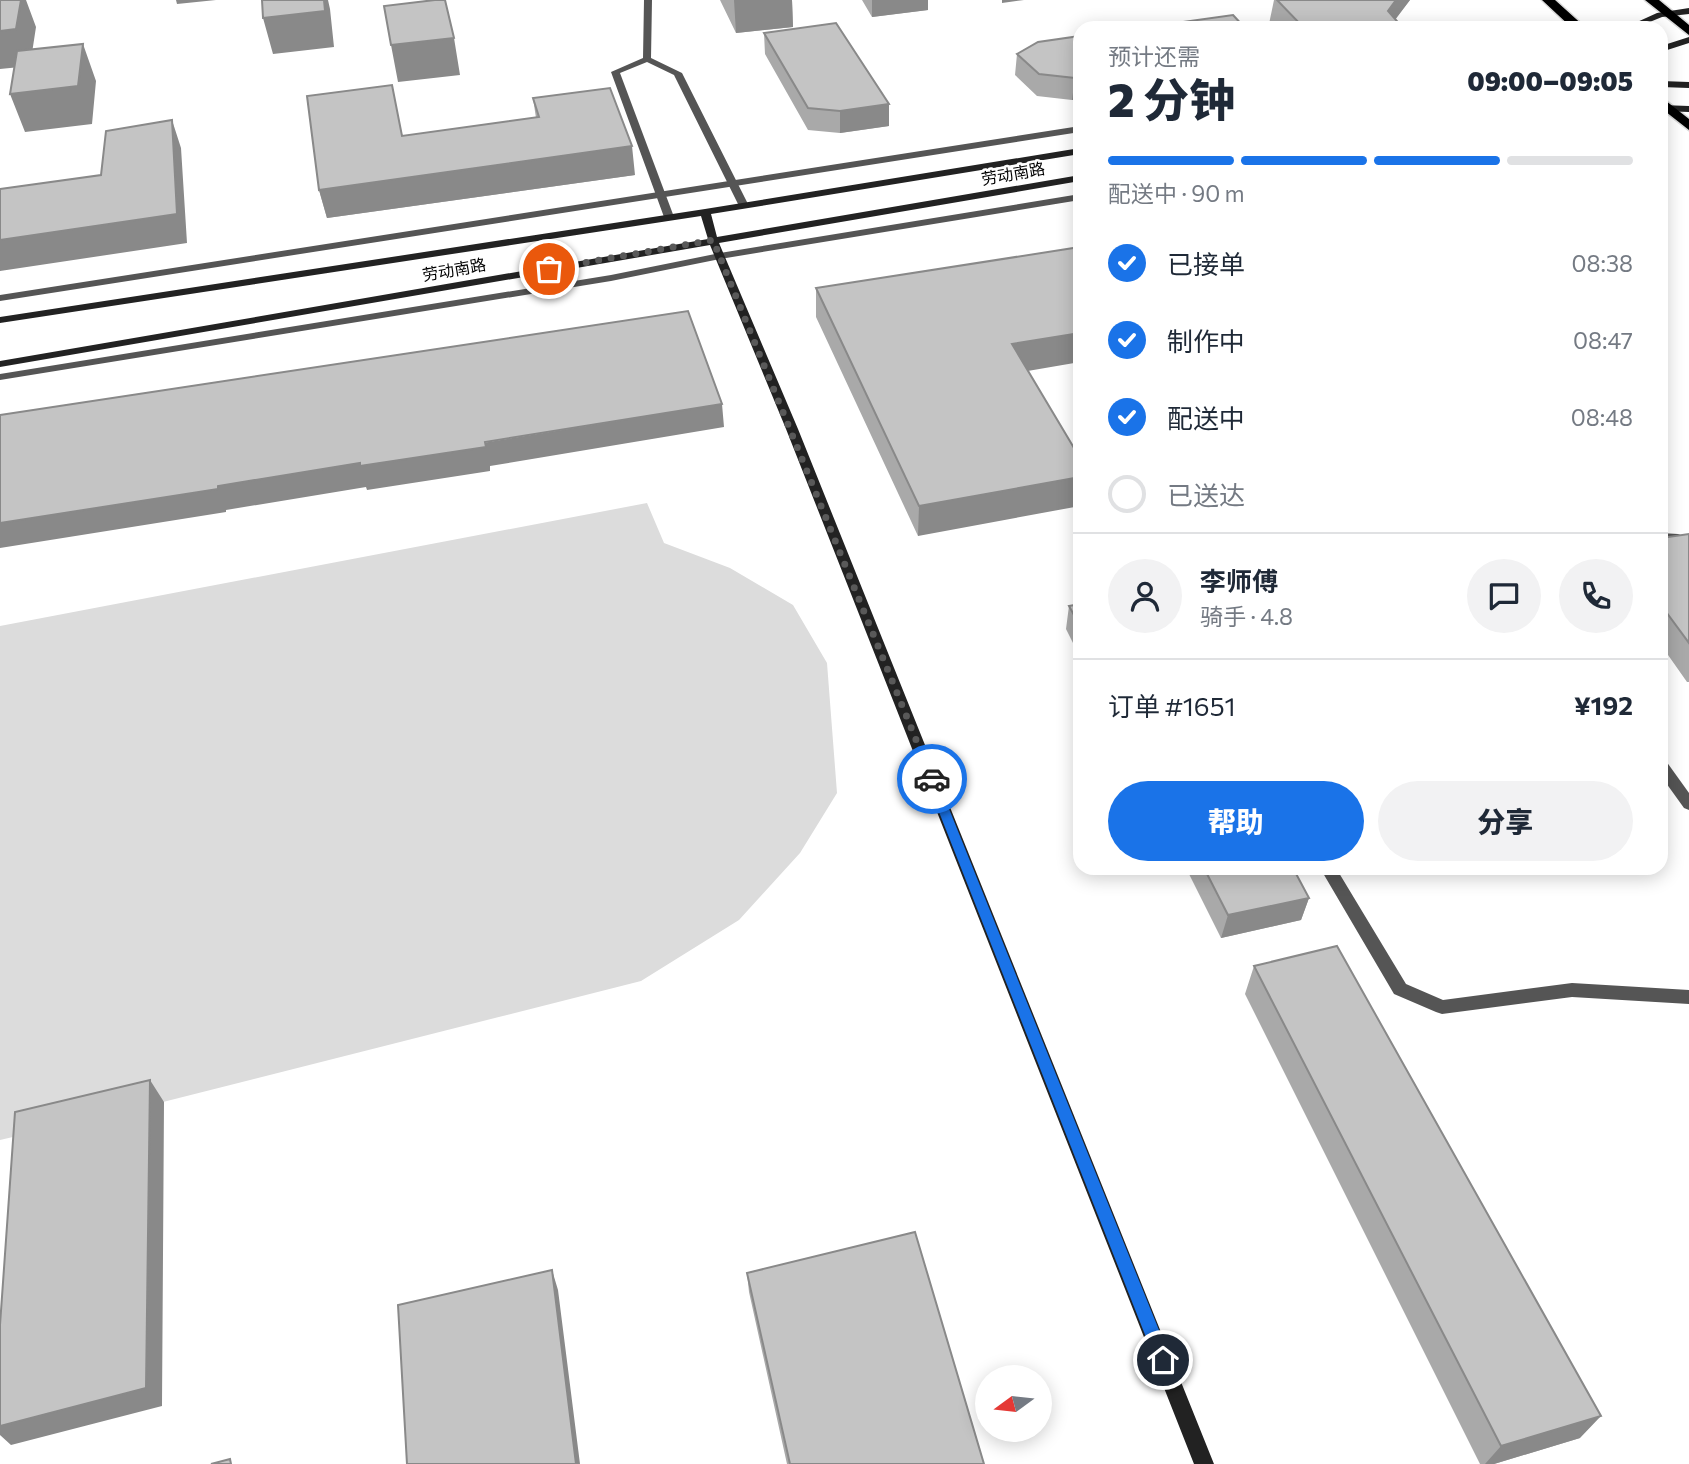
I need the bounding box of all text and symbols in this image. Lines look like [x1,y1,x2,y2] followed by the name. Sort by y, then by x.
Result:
[1108,42,1200,70] text: 预计还需
[1467,65,1633,96] text: 09:00–09:05
[1108,70,1235,126] text: 2 分钟
[980,158,1046,188] street label: 劳动南路
[1108,179,1245,207] text: 配送中 · 90 m
[519,239,579,299] pin
[1108,244,1146,282] icon: check
[1167,248,1245,279] text: 已接单
[1572,249,1633,277] text: 08:38
[530,250,568,288] icon: bag
[421,254,487,284] street label: 劳动南路
[1108,321,1146,359] icon: check
[1167,325,1245,356] text: 制作中
[1573,326,1633,354] text: 08:47
[1108,398,1146,436] icon: check
[1167,402,1245,433] text: 配送中
[1571,403,1633,431] text: 08:48
[1167,479,1245,510] text: 已送达
[1108,559,1182,633] button: person
[1467,559,1541,633] button: chat
[1559,559,1633,633] button: phone
[1200,565,1278,596] text: 李师傅
[1200,602,1293,630] text: 骑手 · 4.8
[1574,689,1633,720] text: ¥192
[1108,690,1236,721] text: 订单 #1651
[897,744,967,814] courier
[913,760,951,798] icon: car
[1108,781,1364,861] button: 帮助
[1378,781,1633,861] button: 分享
[1133,1330,1193,1390] pin
[1144,1341,1182,1379] icon: home
[975,1365,1052,1442] north arrow
[975,1365,1052,1442] map controls

